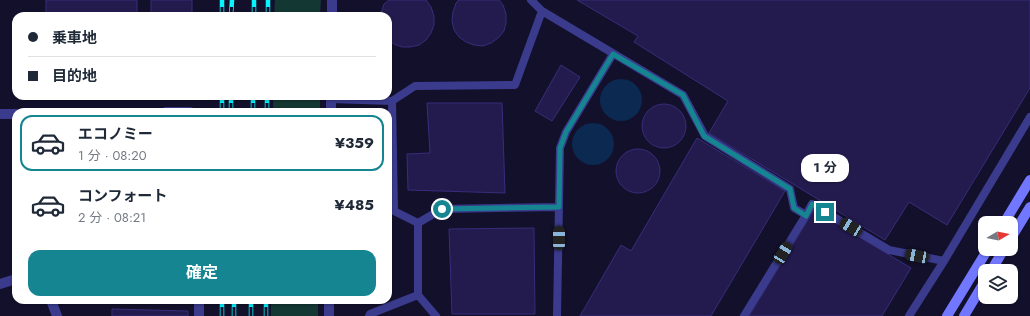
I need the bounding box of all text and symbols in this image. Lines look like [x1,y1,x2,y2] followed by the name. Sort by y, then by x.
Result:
[52,27,97,49] text: 乗車地
[52,65,97,87] text: 目的地
[78,123,153,145] text: エコノミー
[30,125,66,161] icon: car
[335,132,374,154] text: ¥359
[78,146,146,165] text: 1 分 · 08:20
[801,154,849,182] callout: 1 分
[813,158,837,177] text: 1 分
[78,185,168,207] text: コンフォート
[30,187,66,223] icon: car
[334,194,374,216] text: ¥485
[433,200,451,218] route start
[816,203,834,221] route end
[78,208,146,227] text: 2 分 · 08:21
[838,216,864,238] car
[978,216,1018,256] north arrow
[978,216,1018,304] map controls
[553,226,565,250] car
[772,240,794,266] car
[904,248,930,264] car
[28,250,376,296] button: 確定
[978,264,1018,304] button: layers

